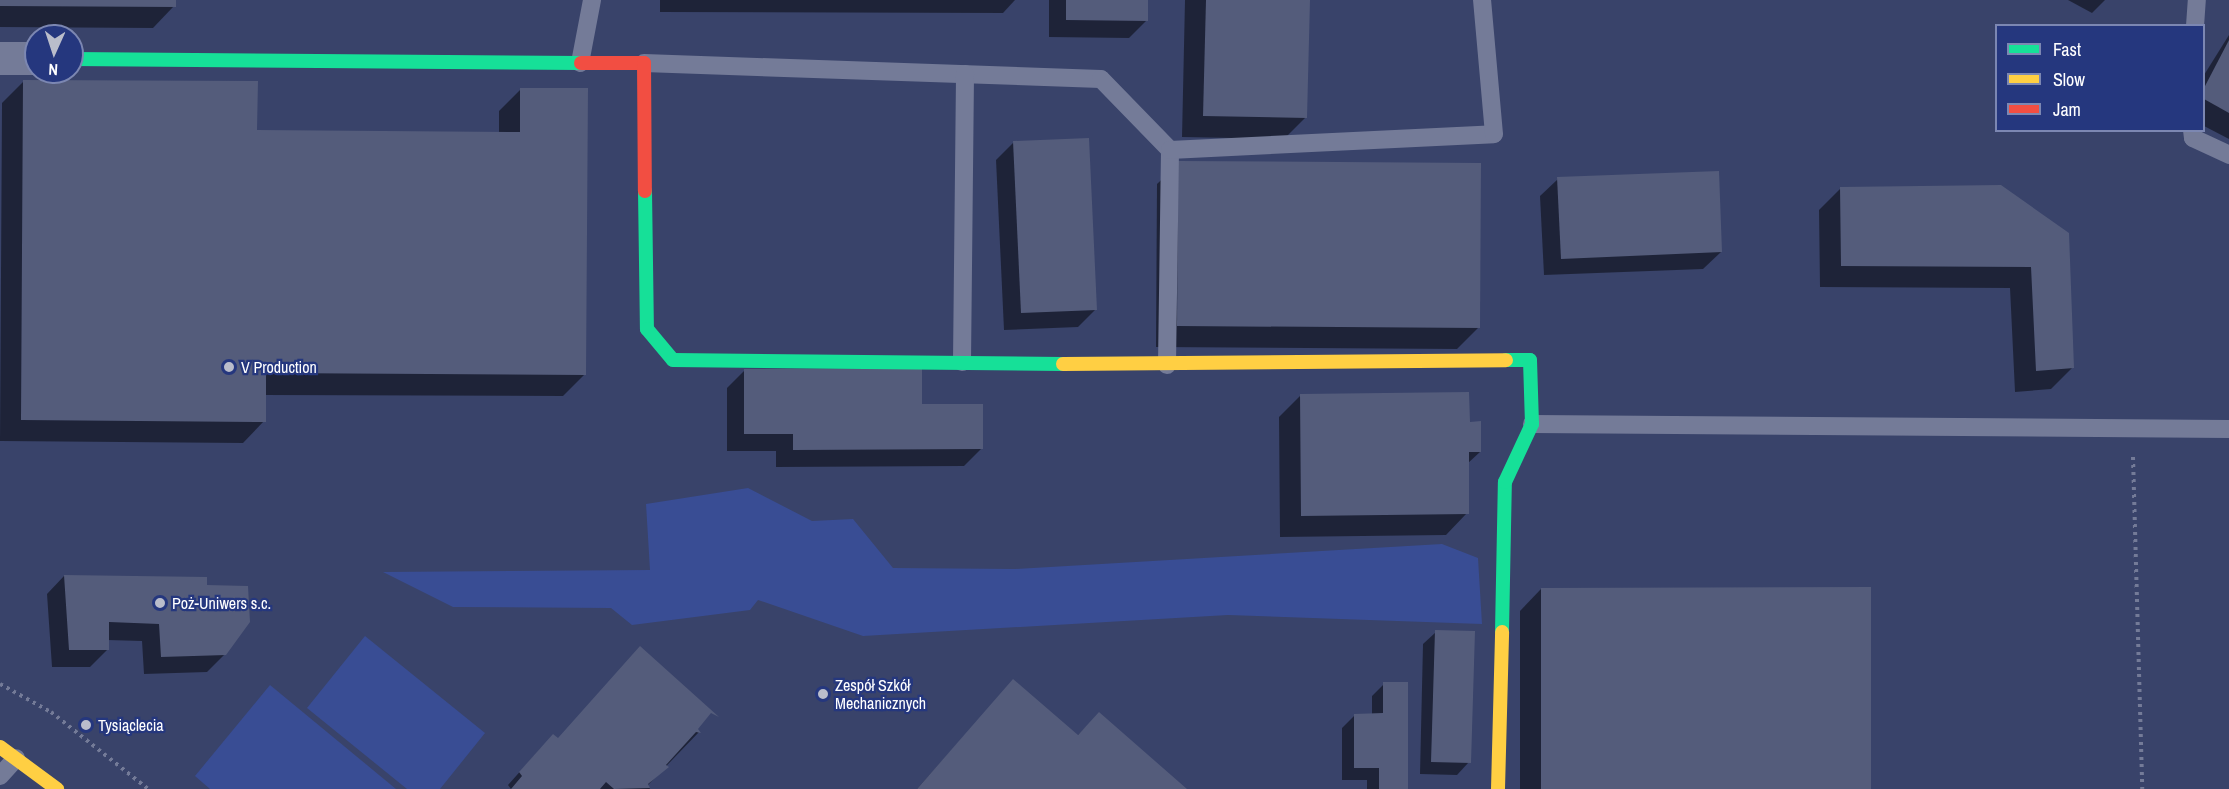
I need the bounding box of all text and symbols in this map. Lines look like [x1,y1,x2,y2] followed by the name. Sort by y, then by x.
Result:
[24,24,84,84] north arrow
[1995,24,2205,132] legend
[2053,37,2081,62] text: Fast
[48,59,58,81] text: N
[2053,67,2085,92] text: Slow
[2053,97,2081,122] text: Jam
[241,357,317,377] place label: V Production
[222,360,236,374] marker: V Production
[172,593,271,613] place label: Poż-Uniwers s.c.
[153,596,167,610] marker: Poż-Uniwers s.c.
[835,675,926,713] place label: Zespół Szkół Mechanicznych
[816,687,830,701] marker: Zespół Szkół Mechanicznych
[98,715,164,735] place label: Tysiąclecia
[79,718,93,732] marker: Tysiąclecia

